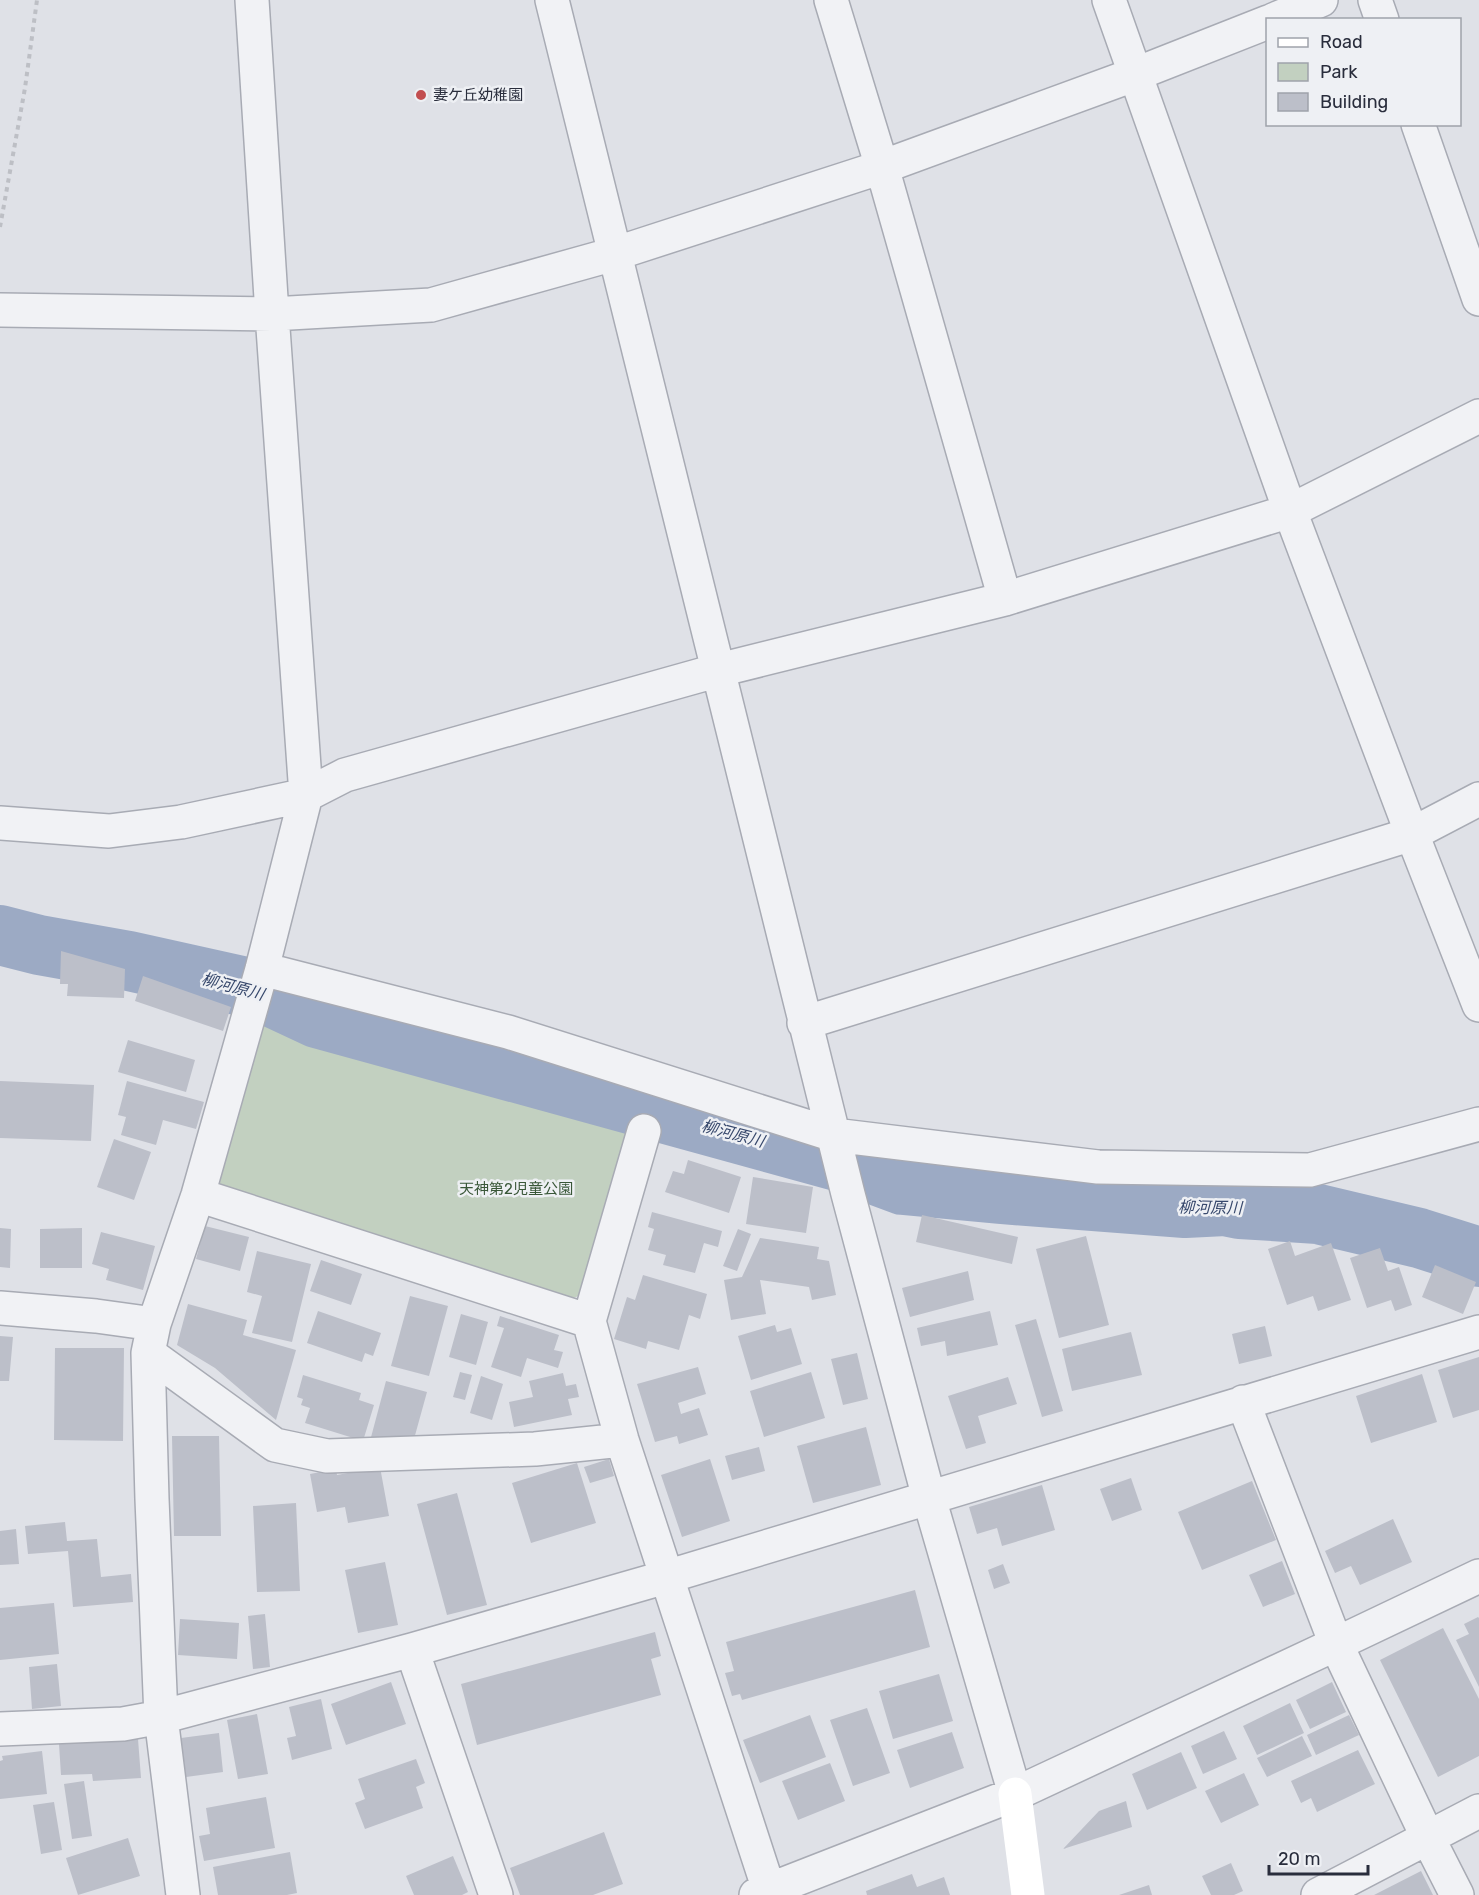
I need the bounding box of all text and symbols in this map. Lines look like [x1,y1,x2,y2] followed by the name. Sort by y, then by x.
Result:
[1266,18,1461,126] legend
[1320,31,1363,53] text: Road
[1320,61,1358,83] text: Park
[433,86,523,104] place label: 妻ケ丘幼稚園
[414,88,428,102] marker: 妻ケ丘幼稚園
[1320,91,1388,113] text: Building
[199,969,268,1004] water label: 柳河原川
[699,1116,768,1151] water label: 柳河原川
[459,1180,573,1198] park label: 天神第2児童公園
[1178,1197,1244,1218] water label: 柳河原川
[1269,1838,1368,1876] scale bar
[1278,1848,1320,1870] text: 20 m

